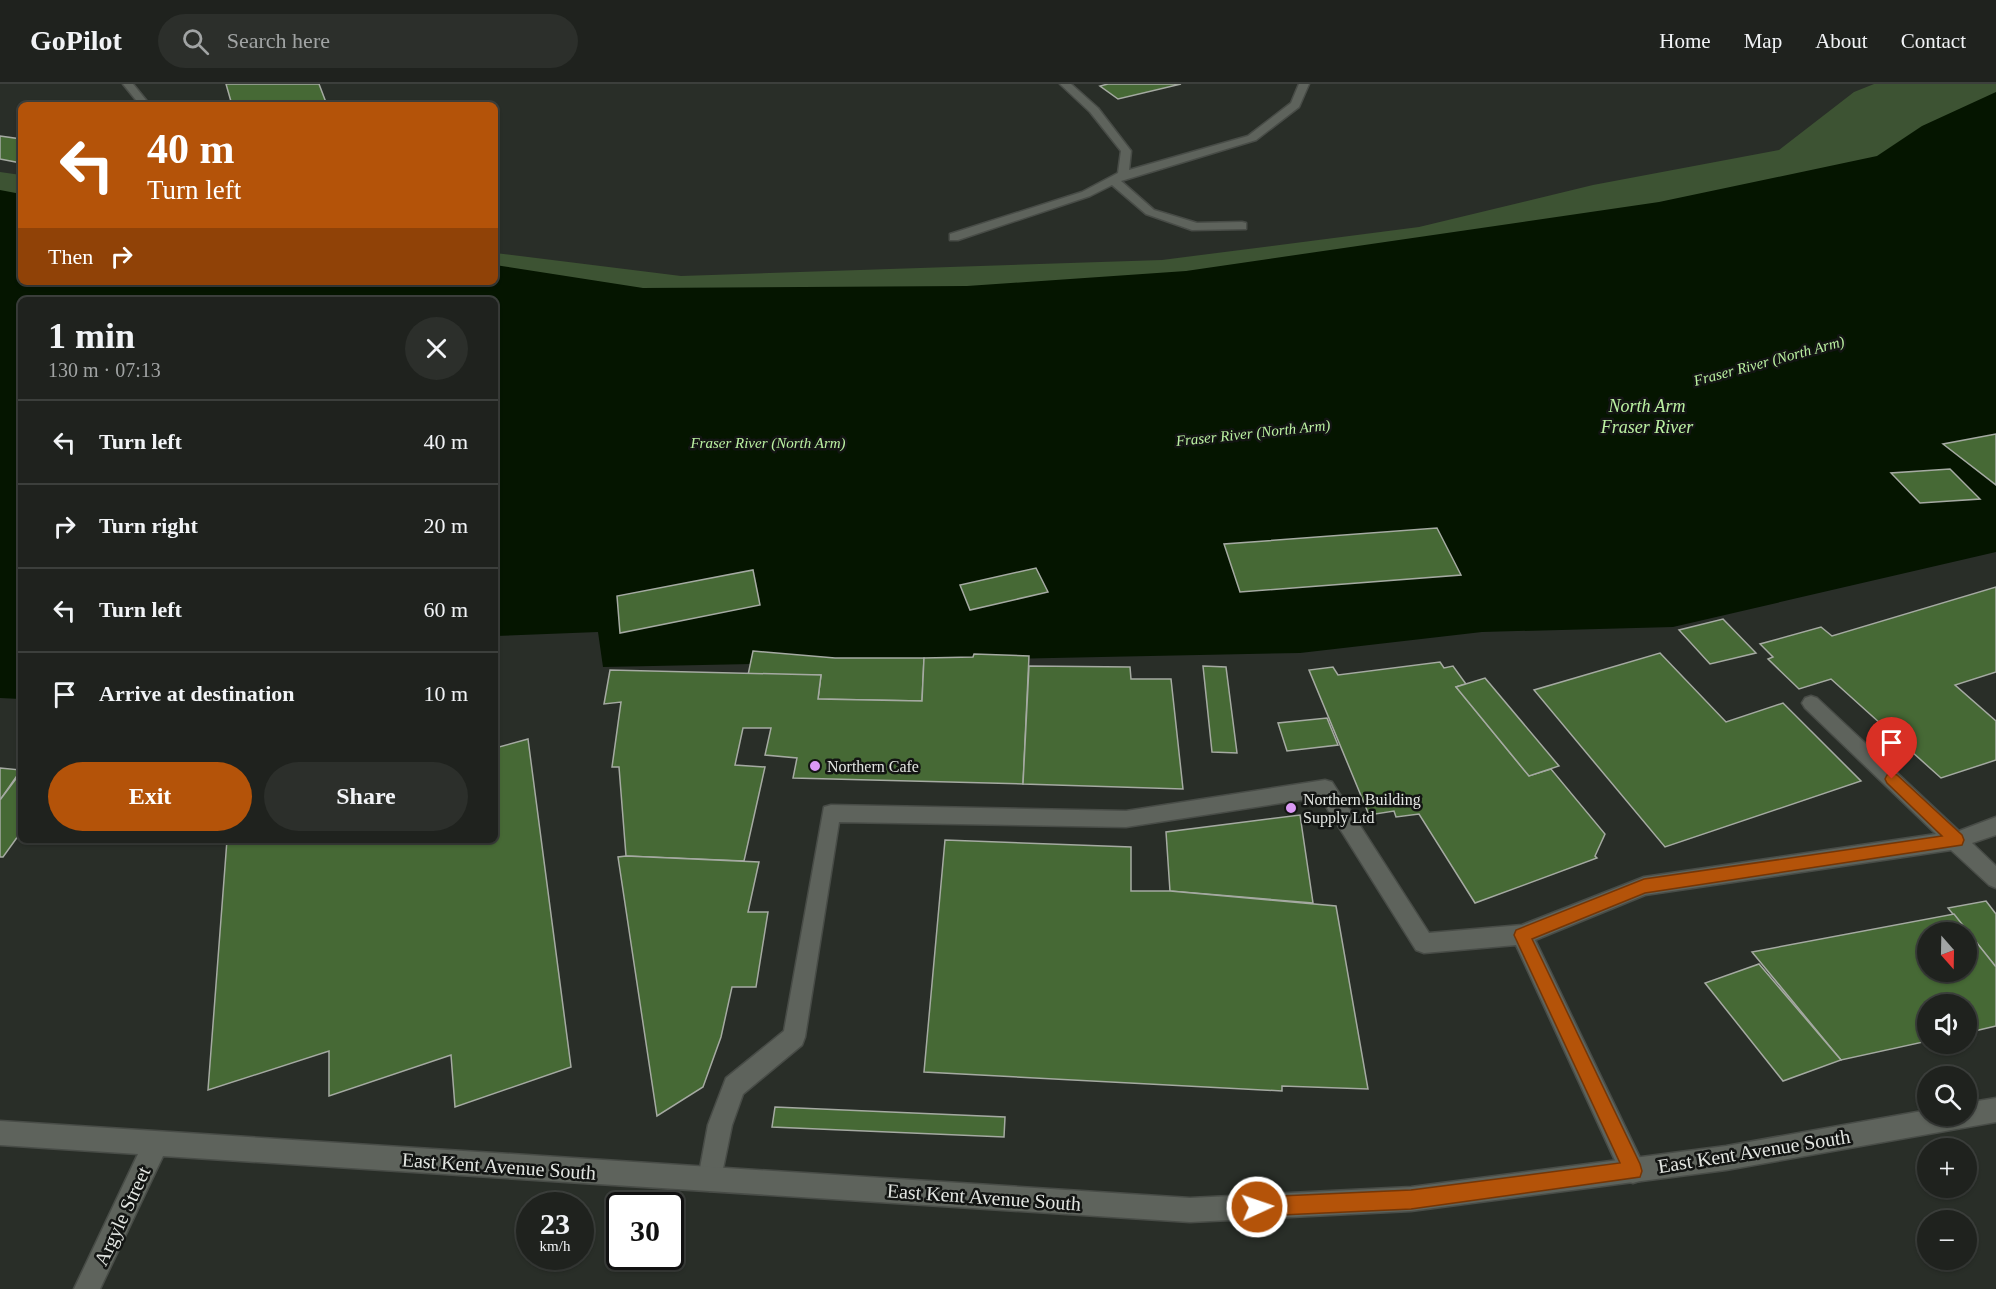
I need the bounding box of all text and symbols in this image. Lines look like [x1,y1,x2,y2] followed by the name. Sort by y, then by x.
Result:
[158,14,578,68] search box
[30,25,122,56] text: GoPilot
[179,25,212,58] icon: search
[227,28,330,53] text: Search here
[1659,29,1711,53] text: Home
[1744,29,1782,53] text: Map
[1815,29,1868,53] text: About
[1901,29,1966,53] text: Contact
[48,126,126,204] icon: left
[147,126,235,172] text: 40 m
[147,175,241,205] text: Turn left
[105,240,138,273] icon: right
[48,244,93,269] text: Then
[48,316,135,356] text: 1 min
[405,317,468,380] button: close
[1691,333,1846,390] water label: Fraser River (North Arm)
[48,359,161,381] text: 130 m · 07:13
[1600,396,1694,437] water label: North Arm Fraser River
[1174,417,1331,450] water label: Fraser River (North Arm)
[48,426,81,459] icon: left
[99,429,182,454] text: Turn left
[423,429,468,454] text: 40 m
[689,435,846,452] water label: Fraser River (North Arm)
[48,510,81,543] icon: right
[99,513,198,538] text: Turn right
[423,513,468,538] text: 20 m
[48,594,81,627] icon: left
[99,597,182,622] text: Turn left
[423,597,468,622] text: 60 m
[48,678,81,711] icon: arrive
[99,681,295,706] text: Arrive at destination
[423,681,468,706] text: 10 m
[1866,717,1917,779] pin
[1875,726,1908,759] icon: arrive
[827,758,919,775] place label: Northern Cafe
[808,759,822,773] marker: Northern Cafe
[48,762,252,831] button: Exit
[264,762,468,831] button: Share
[1303,791,1421,827] place label: Northern Building Supply Ltd
[1284,801,1298,815] marker: Northern Building Supply Ltd
[1917,922,1977,982] north arrow
[1917,922,1977,1270] map controls
[1917,994,1977,1054] button: sound
[1917,1066,1977,1126] button: search
[1656,1125,1852,1177] street label: East Kent Avenue South
[1917,1138,1977,1198] button: +
[401,1148,597,1184] street label: East Kent Avenue South
[89,1163,156,1269] street label: Argyle Street
[1225,1175,1289,1239] position arrow
[886,1179,1082,1215] street label: East Kent Avenue South
[606,1192,684,1270] speed limit sign: 30
[540,1207,570,1240] text: 23
[1917,1210,1977,1270] button: −
[540,1238,570,1254] text: km/h

